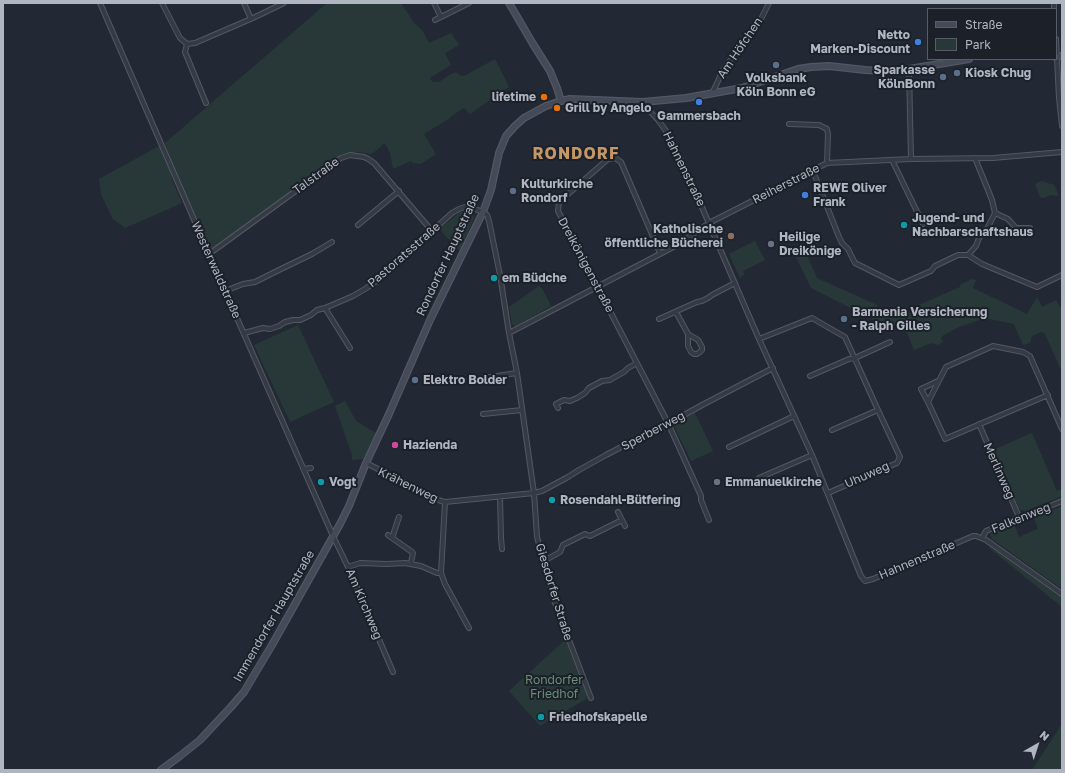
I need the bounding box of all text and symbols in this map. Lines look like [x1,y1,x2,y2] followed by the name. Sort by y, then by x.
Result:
[927,8,1057,60] legend
[714,15,766,81] street label: Am Höfchen
[965,17,1003,32] text: Straße
[810,28,910,56] place label: Netto Marken-Discount
[913,37,923,47] marker: Netto Marken-Discount
[965,37,991,52] text: Park
[771,60,781,70] marker: Volksbank Köln Bonn eG
[874,63,935,91] place label: Sparkasse KölnBonn
[965,66,1031,80] place label: Kiosk Chug
[952,68,962,78] marker: Kiosk Chug
[736,71,816,99] place label: Volksbank Köln Bonn eG
[938,72,948,82] marker: Sparkasse KölnBonn
[492,90,536,104] place label: lifetime
[539,92,549,102] marker: lifetime
[694,97,704,107] marker: Gammersbach
[565,101,652,115] place label: Grill by Angelo
[552,103,562,113] marker: Grill by Angelo
[657,109,741,123] place label: Gammersbach
[660,129,708,209] street label: Hahnenstraße
[533,144,619,164] district label: RONDORF
[290,154,342,198] street label: Talstraße
[750,161,822,207] street label: Reiherstraße
[521,177,593,205] place label: Kulturkirche Rondorf
[813,181,887,209] place label: REWE Oliver Frank
[508,186,518,196] marker: Kulturkirche Rondorf
[800,190,810,200] marker: REWE Oliver Frank
[413,192,483,318] street label: Rondorfer Hauptstraße
[912,211,1033,239] place label: Jugend- und Nachbarschaftshaus
[555,215,617,315] street label: Dreikönigenstraße
[188,219,244,321] street label: Westerwaldstraße
[365,219,443,291] street label: Pastoratsstraße
[899,220,909,230] marker: Jugend- und Nachbarschaftshaus
[605,222,723,250] place label: Katholische öffentliche Bücherei
[779,230,841,258] place label: Heilige Dreikönige
[726,231,736,241] marker: Katholische öffentliche Bücherei
[766,239,776,249] marker: Heilige Dreikönige
[502,271,567,285] place label: em Büdche
[489,273,499,283] marker: em Büdche
[852,305,987,333] place label: Barmenia Versicherung - Ralph Gilles
[839,314,849,324] marker: Barmenia Versicherung - Ralph Gilles
[423,373,507,387] place label: Elektro Bolder
[410,375,420,385] marker: Elektro Bolder
[619,408,687,454] street label: Sperberweg
[403,438,457,452] place label: Hazienda
[390,440,400,450] marker: Hazienda
[980,441,1018,501] street label: Merlinweg
[842,459,892,491] street label: Uhuweg
[376,464,440,506] street label: Krähenweg
[329,475,356,489] place label: Vogt
[725,475,822,489] place label: Emmanuelkirche
[316,477,326,487] marker: Vogt
[712,477,722,487] marker: Emmanuelkirche
[560,493,681,507] place label: Rosendahl-Bütfering
[547,495,557,505] marker: Rosendahl-Bütfering
[989,500,1053,536] street label: Falkenweg
[877,537,957,583] street label: Hahnenstraße
[532,542,576,642] street label: Giesdorfer Straße
[230,548,318,684] street label: Immendorfer Hauptstraße
[343,566,385,642] street label: Am Kirchweg
[525,673,583,701] park label: Rondorfer Friedhof
[549,710,647,724] place label: Friedhofskapelle
[536,712,546,722] marker: Friedhofskapelle
[1017,725,1057,765] north arrow
[1038,728,1052,743] text: N

